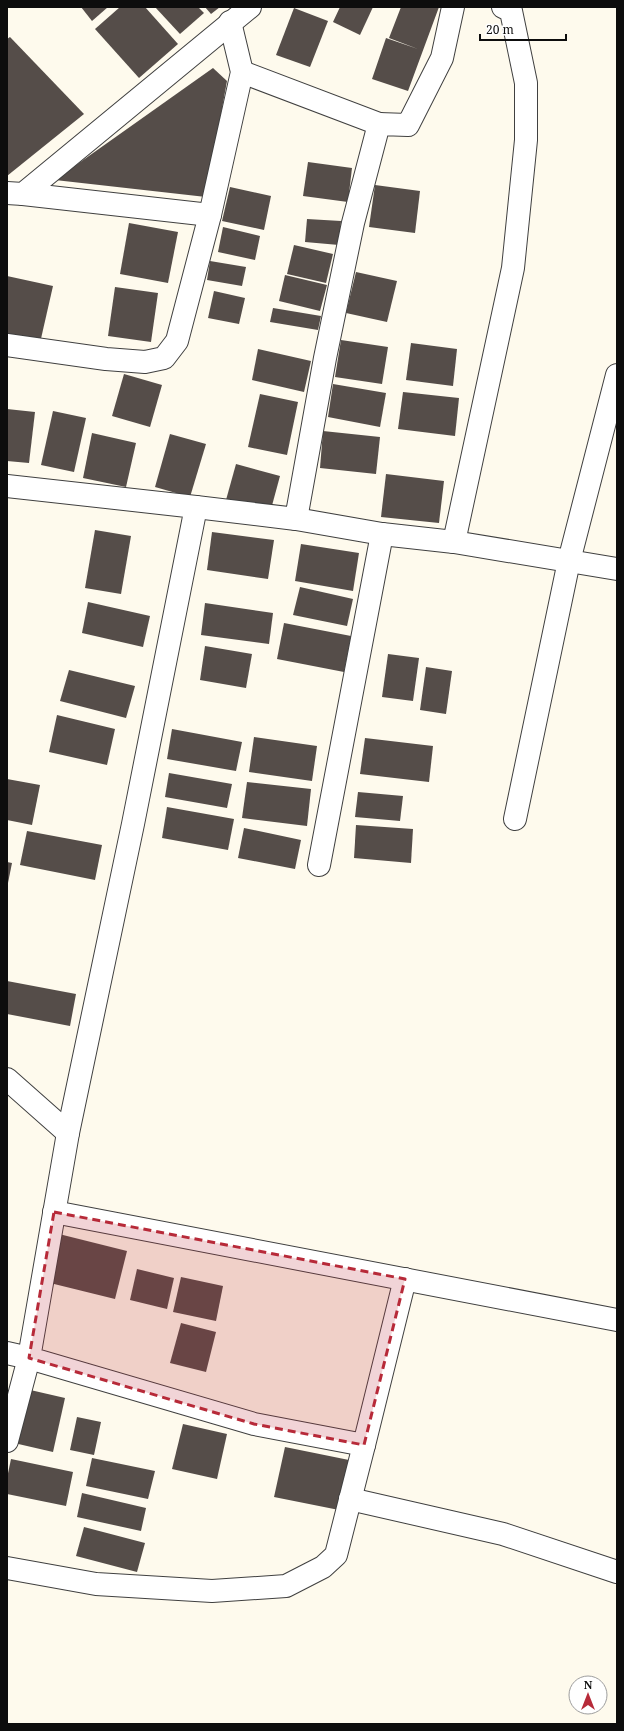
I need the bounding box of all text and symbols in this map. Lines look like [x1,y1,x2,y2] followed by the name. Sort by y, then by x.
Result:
[480,16,566,42] scale bar
[486,21,514,38] text: 20 m
[568,1675,608,1715] north arrow
[584,1677,593,1692] text: N

